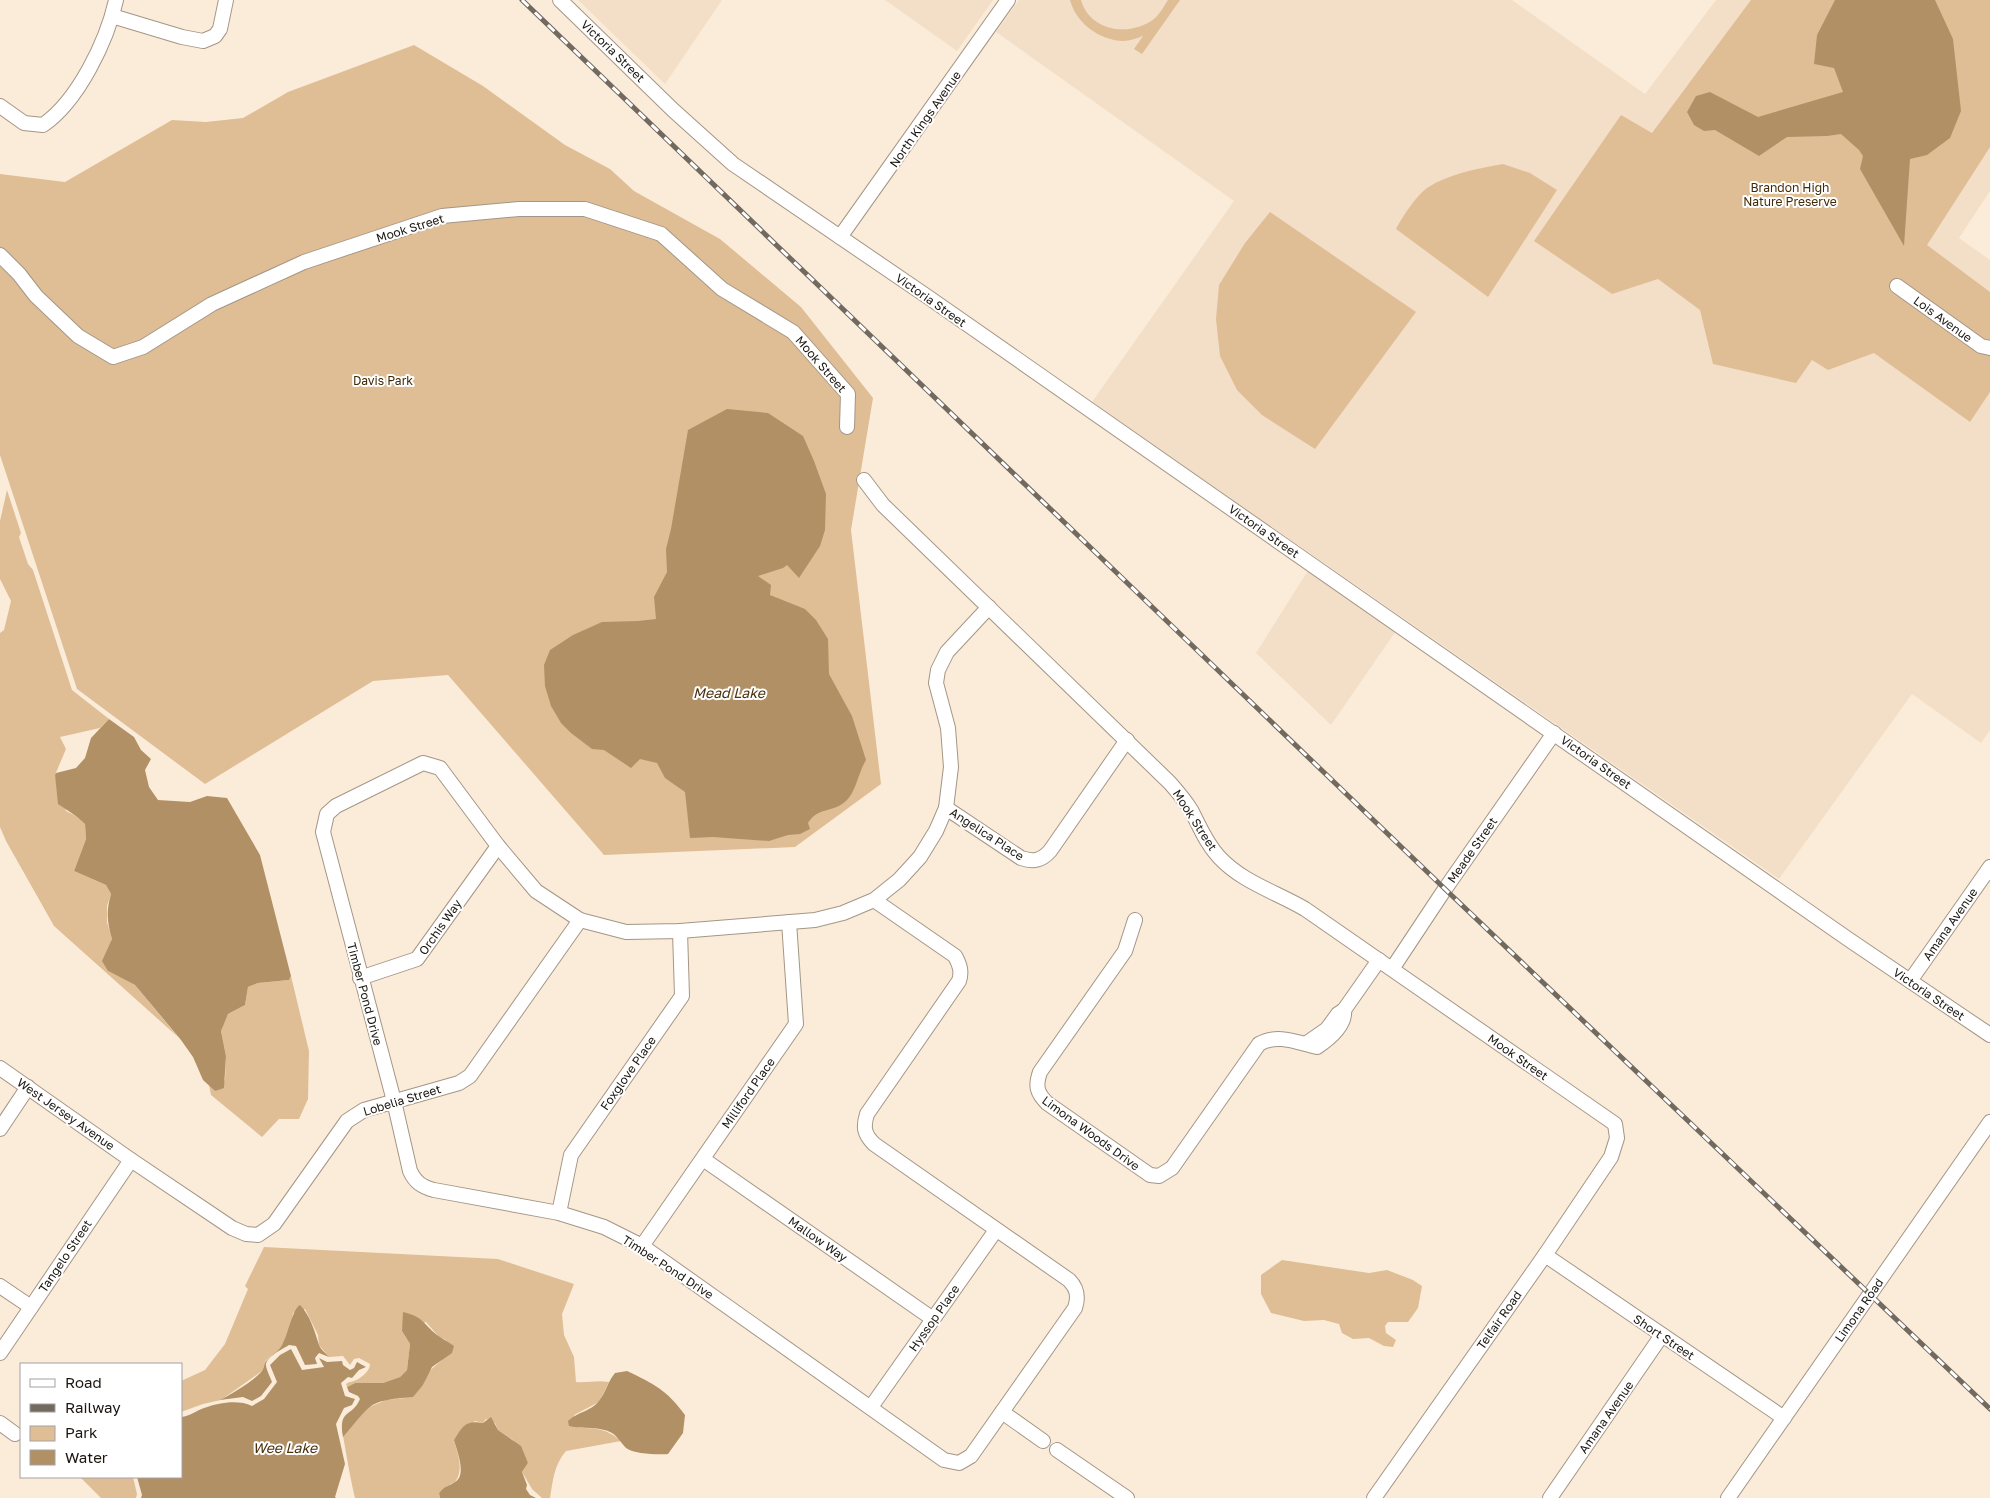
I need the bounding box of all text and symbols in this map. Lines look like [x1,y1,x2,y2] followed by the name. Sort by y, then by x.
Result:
[578,17,648,85] street label: Victoria Street
[886,68,964,170] street label: North Kings Avenue
[1743,180,1837,209] park label: Brandon High Nature Preserve
[374,211,446,245] street label: Mook Street
[893,270,969,330] street label: Victoria Street
[1911,293,1975,345] street label: Lois Avenue
[792,333,850,395] street label: Mook Street
[353,373,413,388] park label: Davis Park
[1226,501,1302,561] street label: Victoria Street
[693,684,766,701] water label: Mead Lake
[1558,732,1634,792] street label: Victoria Street
[1170,787,1220,854] street label: Mook Street
[947,805,1027,863] street label: Angelica Place
[1444,814,1500,886] street label: Meade Street
[1919,885,1981,963] street label: Amana Avenue
[415,896,465,958] street label: Orchis Way
[344,941,386,1047] street label: Timber Pond Drive
[1890,965,1968,1024] street label: Victoria Street
[1485,1031,1551,1083] street label: Mook Street
[597,1033,659,1113] street label: Foxglove Place
[718,1055,778,1131] street label: Milliford Place
[14,1075,118,1153] street label: West Jersey Avenue
[361,1081,443,1119] street label: Lobelia Street
[1039,1093,1143,1173] street label: Limona Woods Drive
[786,1213,851,1265] street label: Mallow Way
[35,1217,95,1295] street label: Tangelo Street
[620,1232,716,1302] street label: Timber Pond Drive
[1832,1275,1886,1345] street label: Limona Road
[905,1282,963,1354] street label: Hyssop Place
[1473,1288,1525,1352] street label: Telfair Road
[1631,1311,1698,1363] street label: Short Street
[20,1363,182,1478] legend
[65,1373,102,1391] text: Road
[1575,1378,1637,1456] street label: Amana Avenue
[65,1398,121,1416] text: Railway
[65,1423,98,1441] text: Park
[253,1439,318,1456] water label: Wee Lake
[65,1448,108,1466] text: Water

